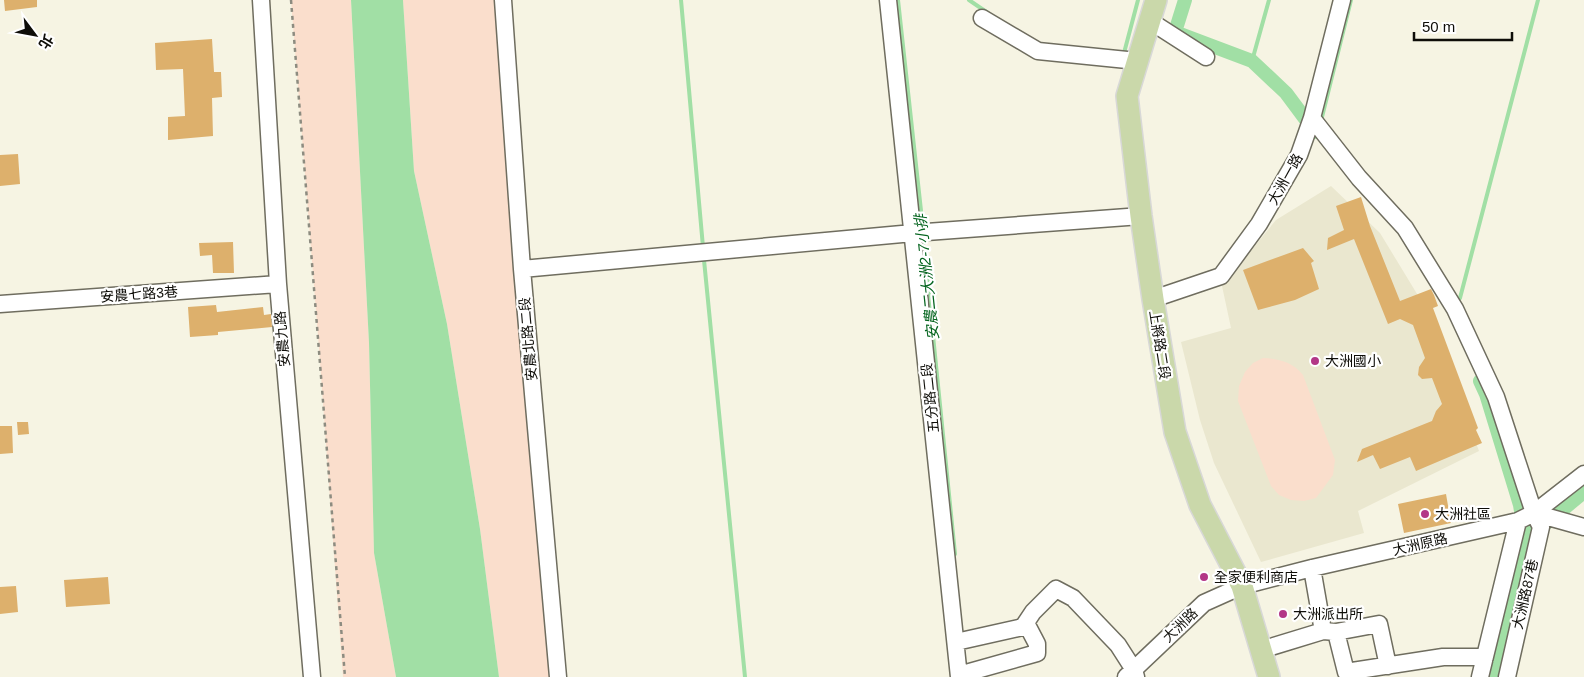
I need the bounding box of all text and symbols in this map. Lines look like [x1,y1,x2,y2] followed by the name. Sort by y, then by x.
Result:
[10,10,60,60] north arrow
[1414,10,1512,42] scale bar
[1422,18,1455,35] text: 50 m
[36,32,57,52] text: 北
[1264,151,1306,207] street label: 大洲一路
[911,211,942,341] water label: 安農二大洲2-7小排
[100,283,178,305] street label: 安農七路3巷
[516,296,540,382] street label: 安農北路二段
[1147,309,1173,381] street label: 上將路二段
[272,310,292,368] street label: 安農九路
[1325,353,1381,369] place label: 大洲國小
[1309,355,1321,367] marker: 大洲國小
[918,362,942,434] street label: 五分路二段
[1435,506,1491,522] place label: 大洲社區
[1419,508,1431,520] marker: 大洲社區
[1391,530,1449,558] street label: 大洲原路
[1509,557,1541,631] street label: 大洲路87巷
[1214,569,1298,585] place label: 全家便利商店
[1198,571,1210,583] marker: 全家便利商店
[1159,605,1201,645] street label: 大洲路
[1293,606,1363,622] place label: 大洲派出所
[1277,608,1289,620] marker: 大洲派出所

